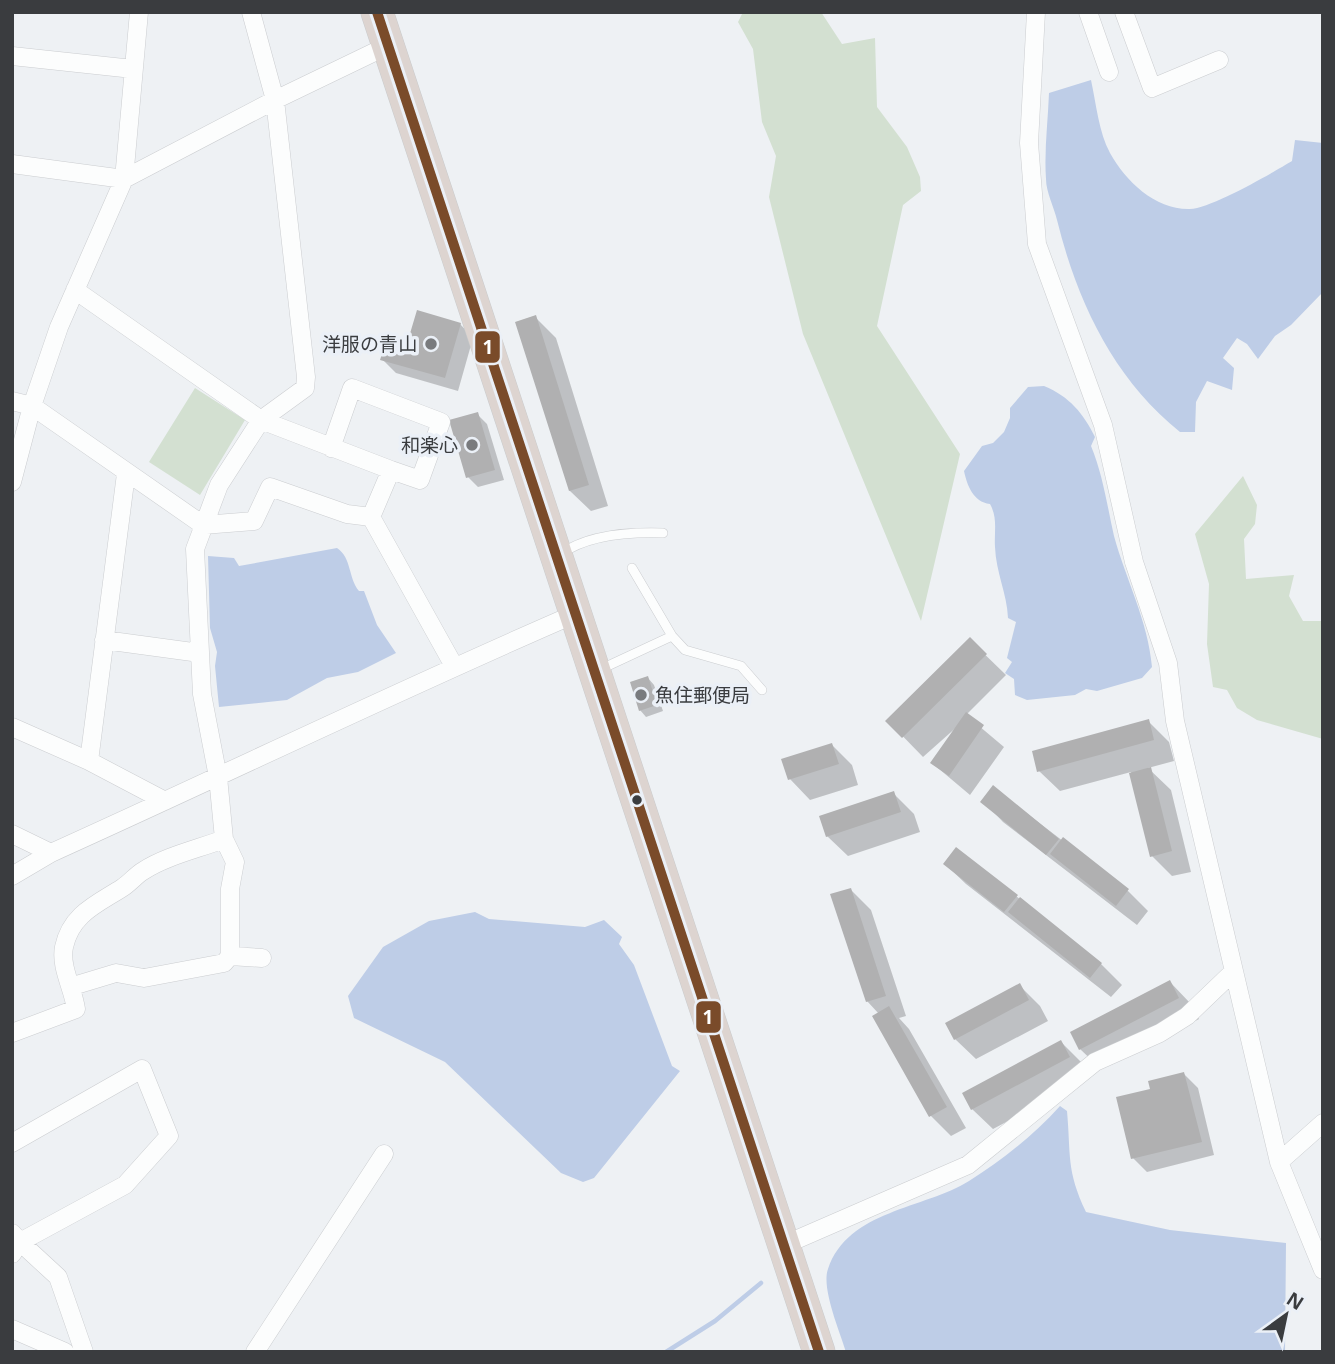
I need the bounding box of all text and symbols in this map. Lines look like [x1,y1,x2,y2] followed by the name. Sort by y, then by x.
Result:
[474,330,501,364] line badge: 1
[322,331,417,357] place label: 洋服の青山
[483,334,493,360] text: 1
[423,336,439,352] marker: 洋服の青山
[401,432,458,458] place label: 和楽心
[464,437,480,453] marker: 和楽心
[655,682,750,708] place label: 魚住郵便局
[633,687,649,703] marker: 魚住郵便局
[630,793,644,807] unlabelled marker
[695,1000,722,1034] line badge: 1
[703,1004,713,1030] text: 1
[1251,1280,1321,1350] north arrow
[1282,1286,1309,1316] text: N

